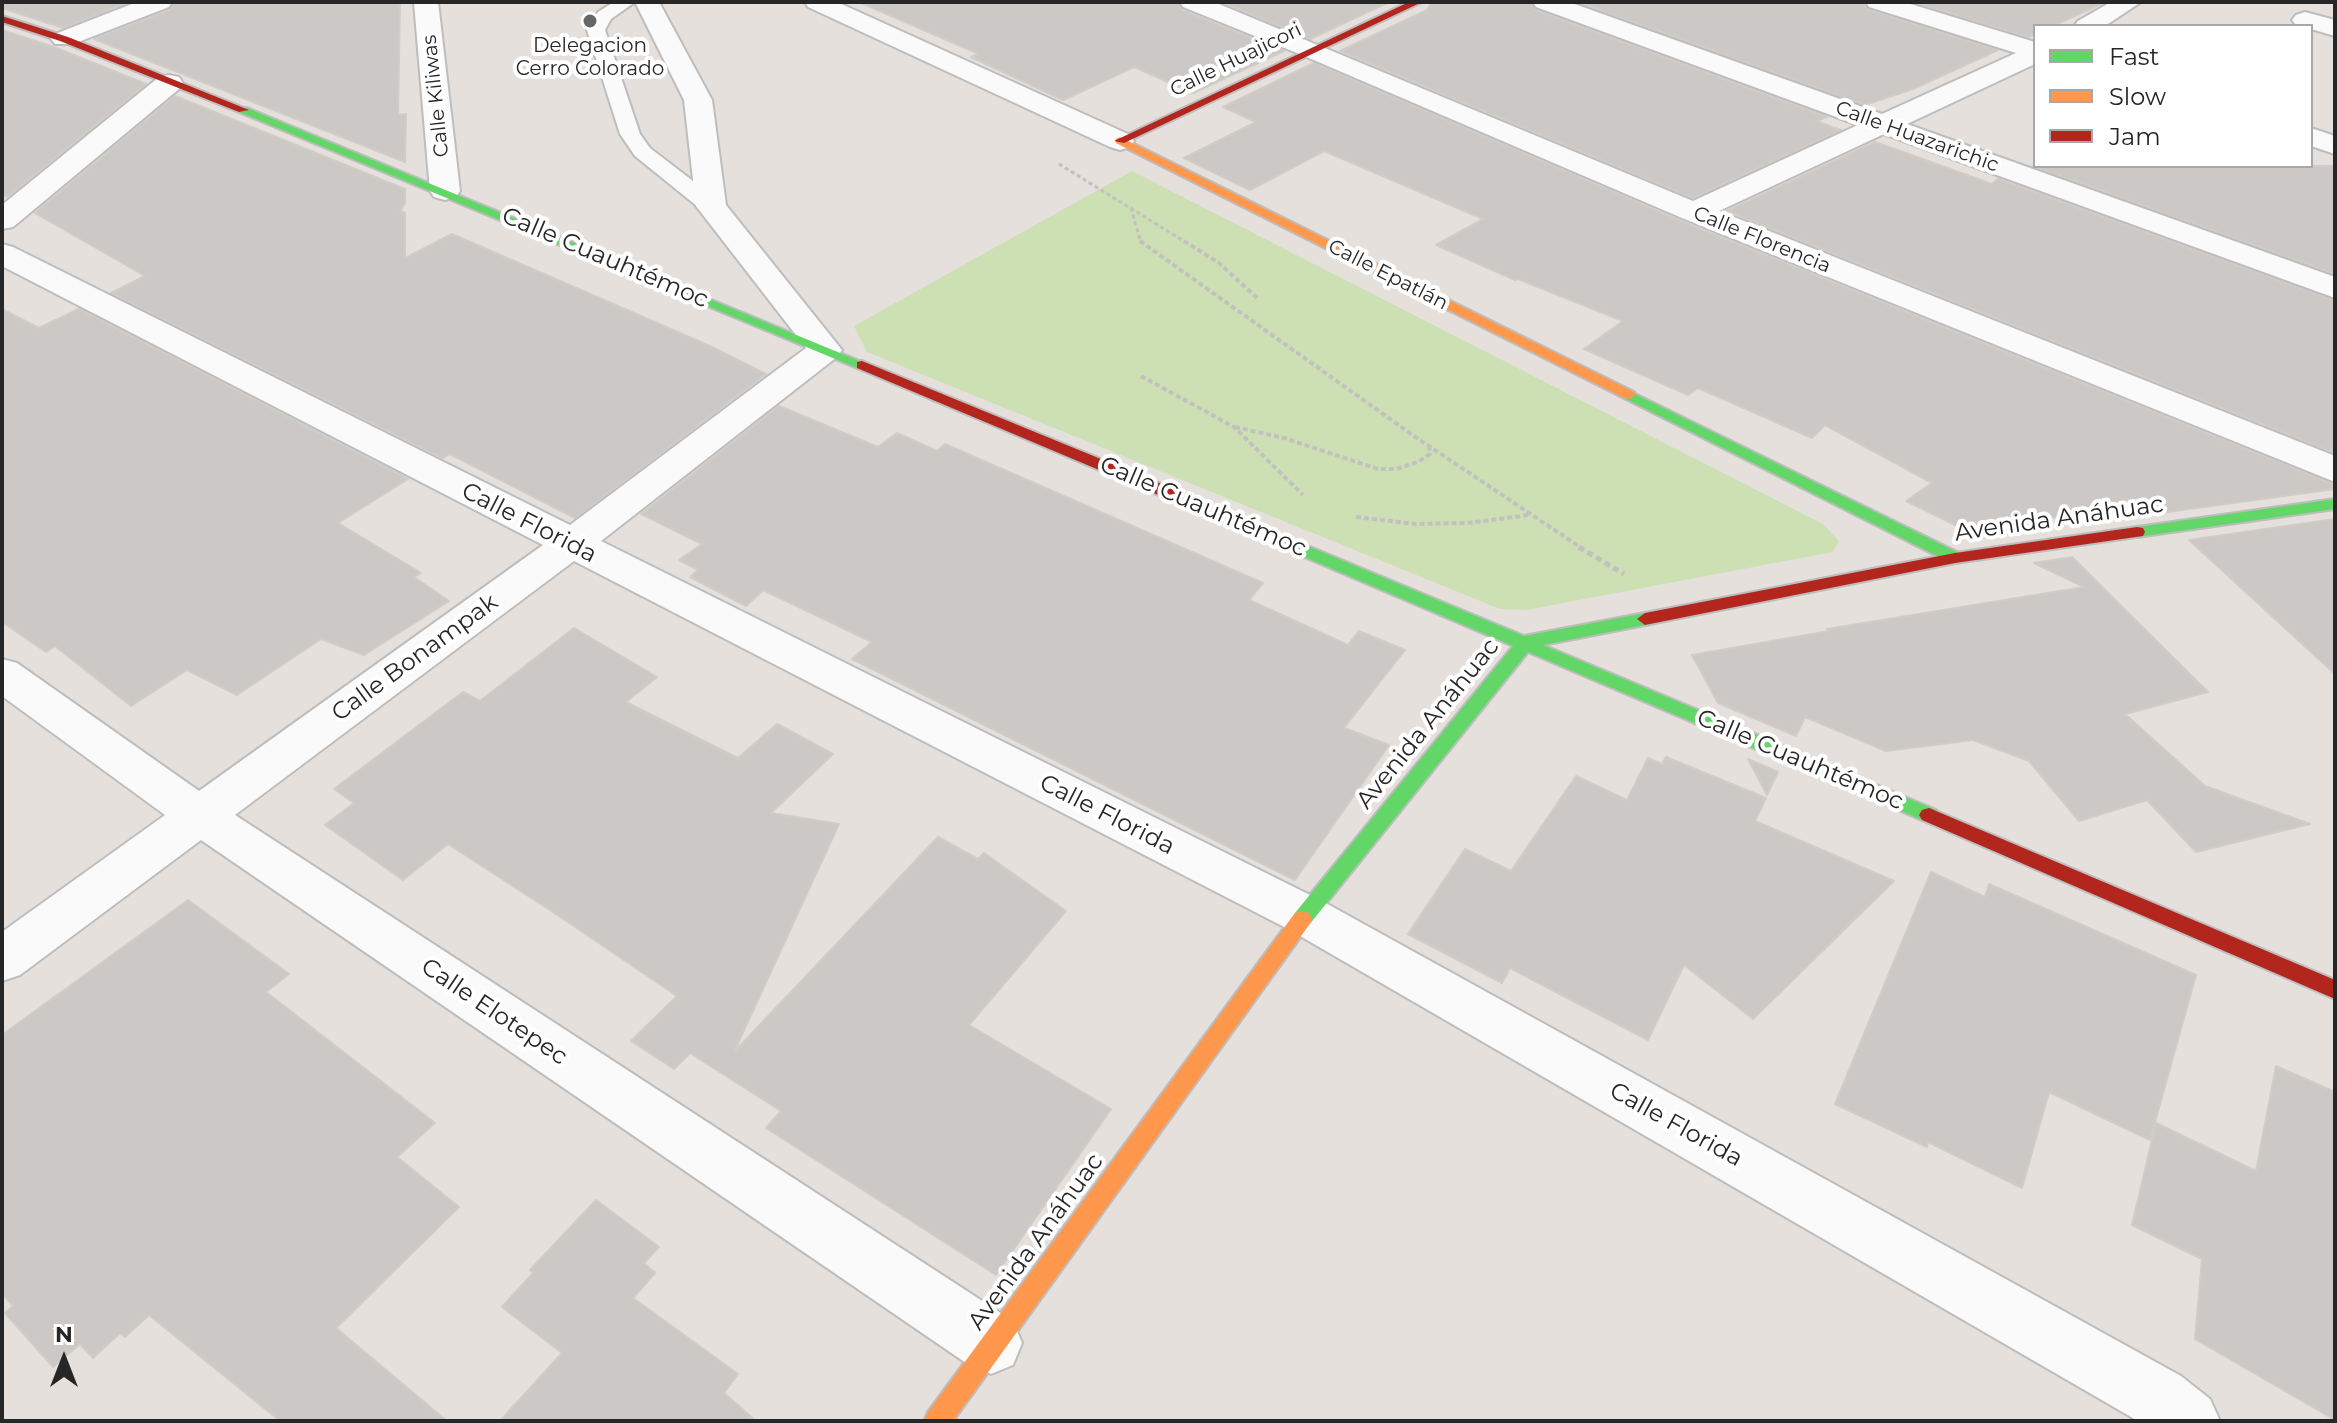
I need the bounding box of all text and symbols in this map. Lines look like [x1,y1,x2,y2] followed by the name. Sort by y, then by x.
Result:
[581,12,599,30] marker: Delegacion Cerro Colorado
[1166,18,1306,102] street label: Calle Huajicori
[2033,24,2313,168] legend
[418,34,454,158] street label: Calle Kiliwas
[516,34,664,81] place label: Delegacion Cerro Colorado
[2109,42,2159,71] text: Fast
[2109,82,2166,111] text: Slow
[1832,96,2002,178] street label: Calle Huazarichic
[2109,122,2161,151] text: Jam
[497,201,713,315] street label: Calle Cuauhtémoc
[1690,202,1834,278] street label: Calle Florencia
[1324,234,1452,316] street label: Calle Epatlán
[1095,450,1311,564] street label: Calle Cuauhtémoc
[457,477,601,569] street label: Calle Florida
[1953,490,2165,548] street label: Avenida Anáhuac
[326,588,504,728] street label: Calle Bonampak
[1350,633,1506,815] street label: Avenida Anáhuac
[1692,703,1908,817] street label: Calle Cuauhtémoc
[1035,769,1179,861] street label: Calle Florida
[415,952,573,1072] street label: Calle Elotepec
[1604,1077,1748,1173] street label: Calle Florida
[962,1148,1110,1336] street label: Avenida Anáhuac
[24,1319,104,1399] north arrow
[55,1321,73,1348] text: N

